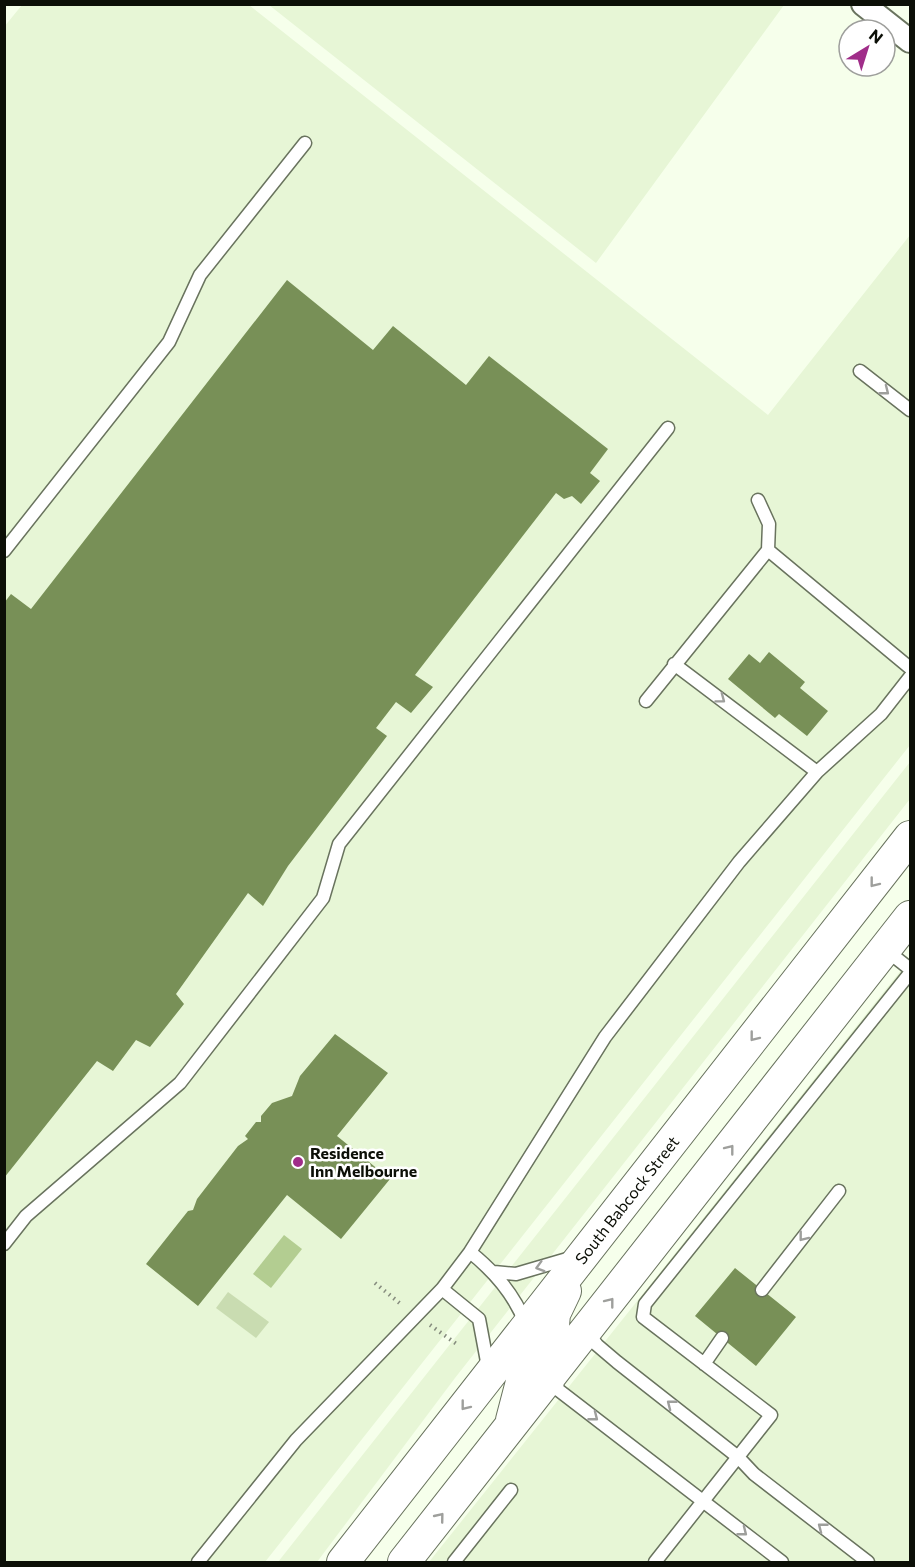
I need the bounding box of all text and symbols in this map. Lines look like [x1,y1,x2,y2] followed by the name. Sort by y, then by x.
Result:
[837,18,897,78] north arrow
[866,25,887,47] text: N
[878,383,889,394] one-way arrow
[714,692,725,703] one-way arrow
[871,877,882,888] one-way arrow
[751,1030,762,1041] one-way arrow
[571,1132,683,1267] street label: South Babcock Street
[310,1143,417,1180] place label: Residence Inn Melbourne
[722,1144,733,1155] one-way arrow
[291,1155,305,1169] marker: Residence Inn Melbourne
[800,1230,811,1241] one-way arrow
[535,1260,546,1272] one-way arrow
[602,1298,613,1309] one-way arrow
[462,1400,473,1411] one-way arrow
[667,1400,678,1411] one-way arrow
[587,1410,598,1421] one-way arrow
[433,1513,444,1524] one-way arrow
[818,1523,829,1534] one-way arrow
[736,1524,747,1535] one-way arrow

